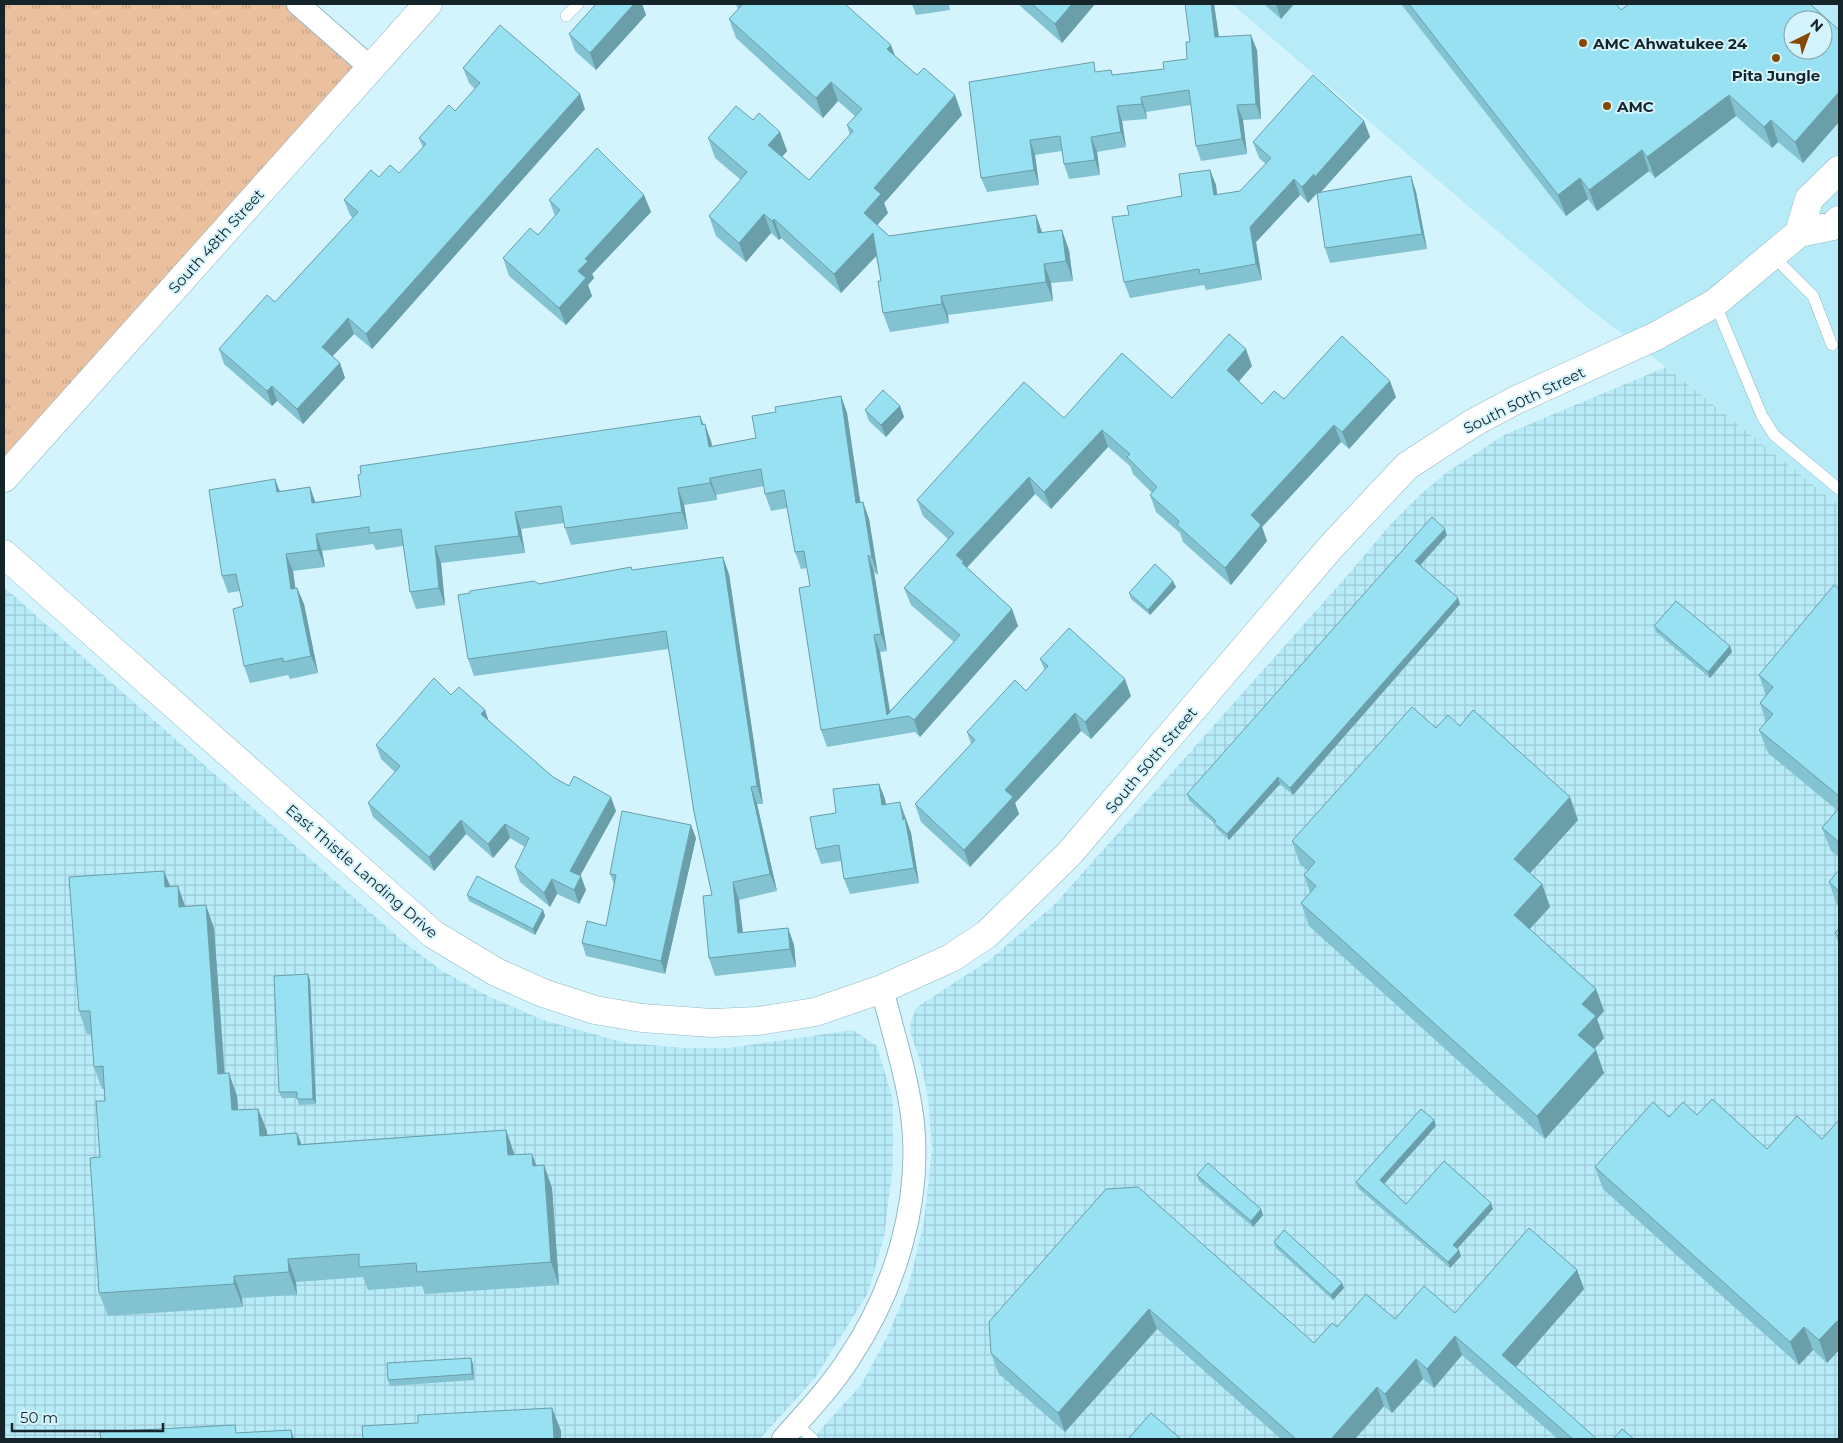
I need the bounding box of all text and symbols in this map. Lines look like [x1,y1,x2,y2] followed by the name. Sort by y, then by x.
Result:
[1783,10,1833,60] north arrow
[1806,15,1827,36] text: N
[1592,34,1748,53] place label: AMC Ahwatukee 24
[1577,37,1589,49] marker: AMC Ahwatukee 24
[1770,52,1782,64] marker: Pita Jungle
[1732,66,1820,85] place label: Pita Jungle
[1616,97,1654,116] place label: AMC
[1601,100,1613,112] marker: AMC
[164,185,268,297] street label: South 48th Street
[1460,362,1588,438] street label: South 50th Street
[1101,703,1201,817] street label: South 50th Street
[282,800,442,942] street label: East Thistle Landing Drive
[12,1400,164,1432] scale bar
[20,1408,58,1427] text: 50 m

